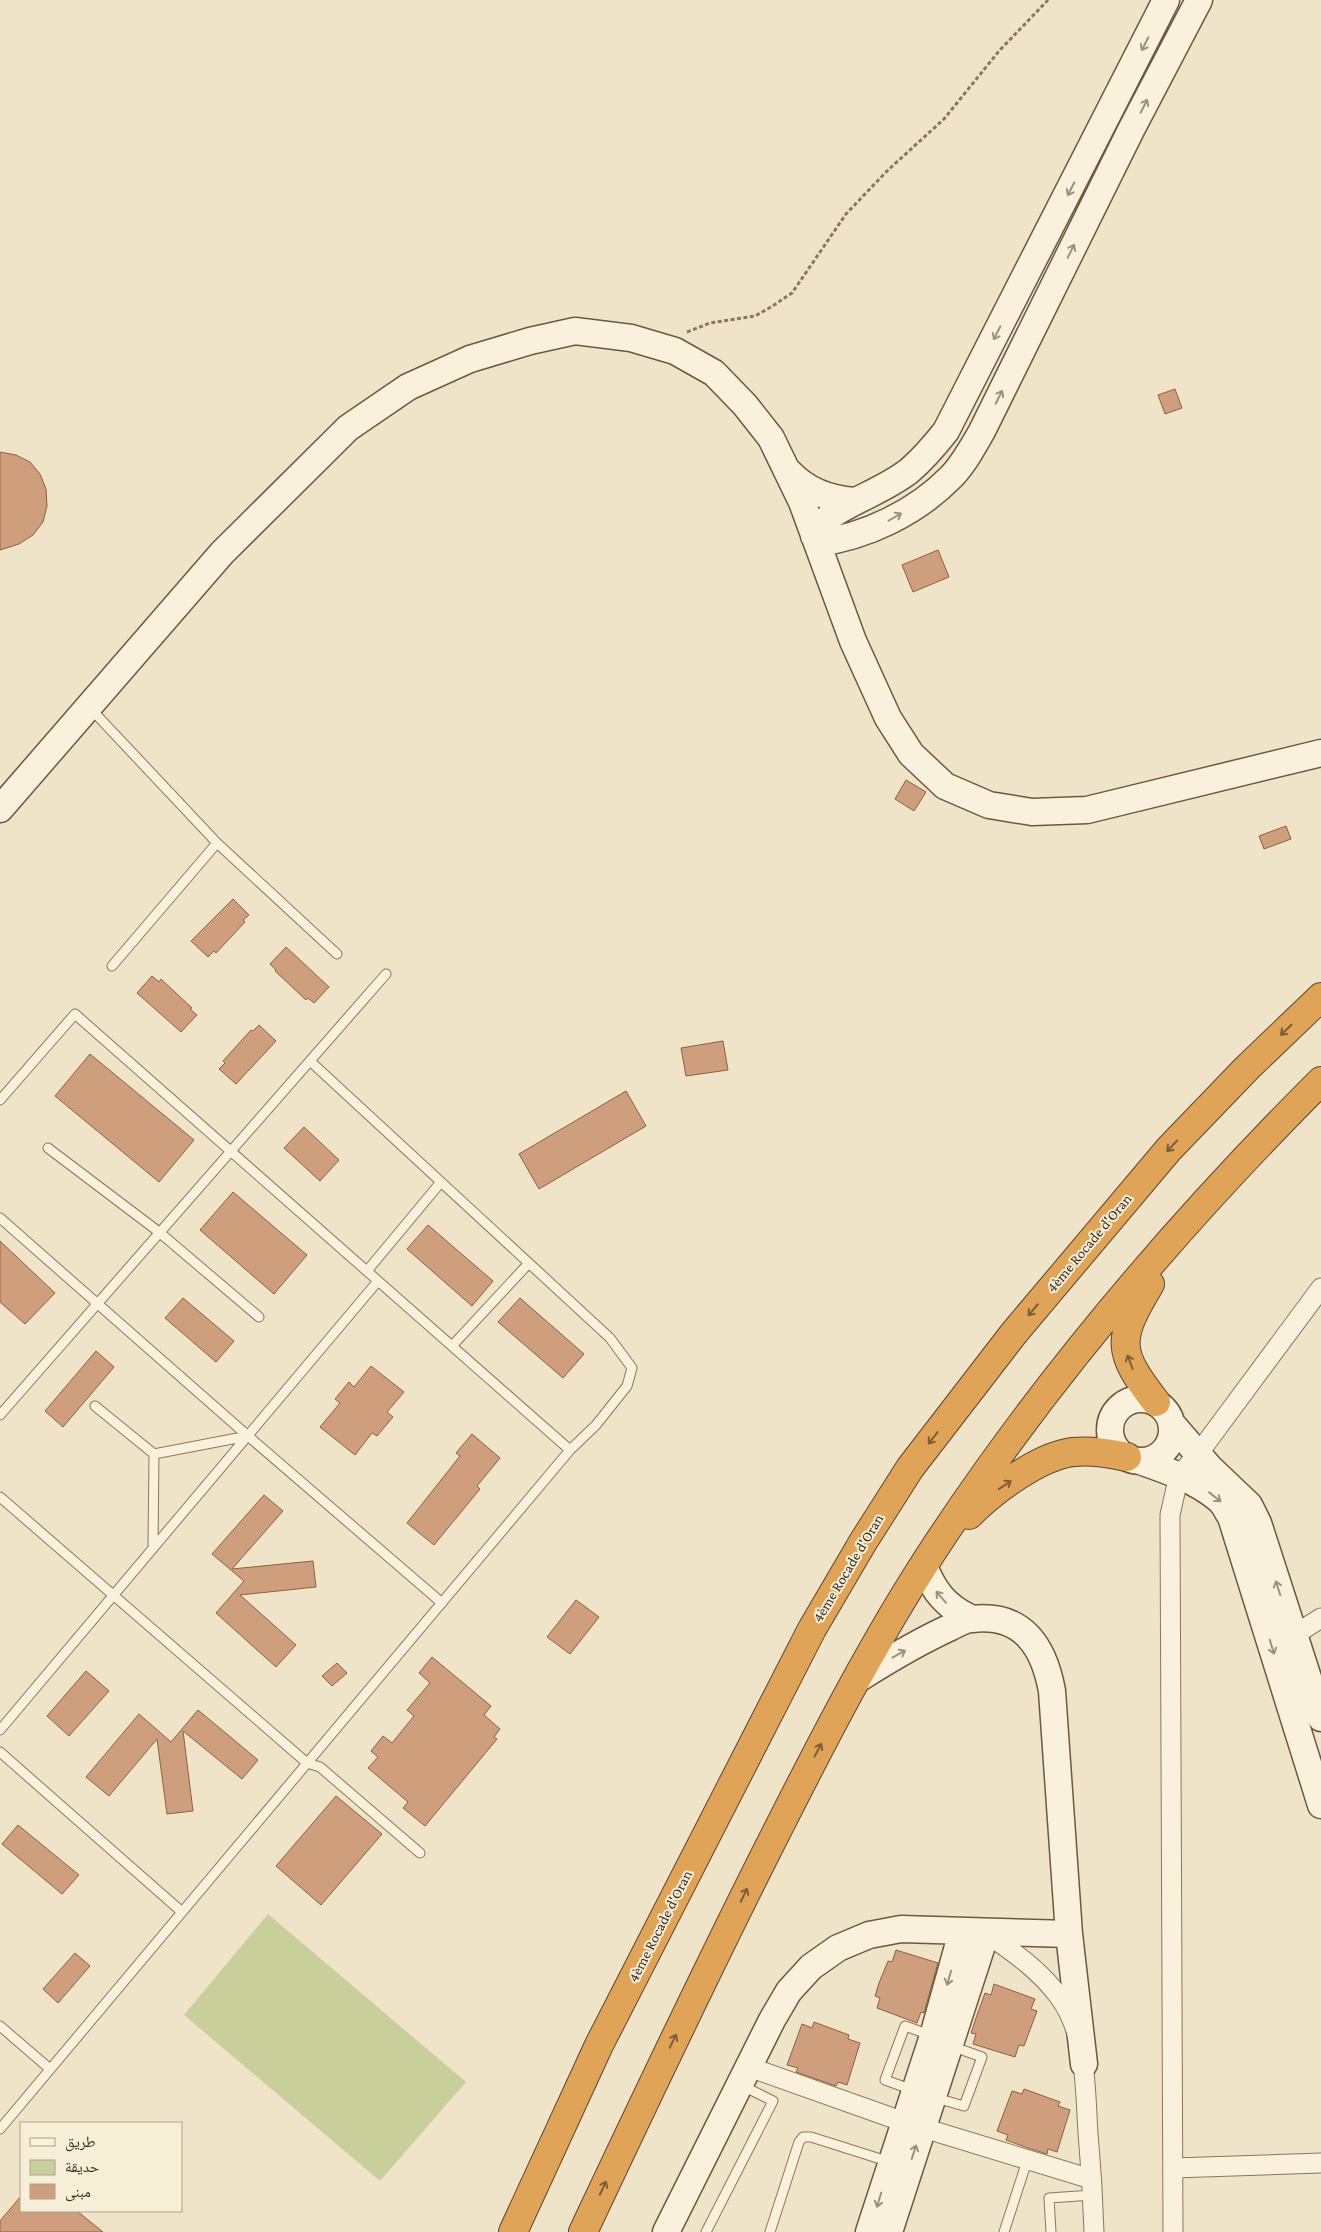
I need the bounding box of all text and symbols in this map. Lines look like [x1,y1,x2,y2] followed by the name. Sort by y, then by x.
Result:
[1139,36,1149,51] one-way arrow
[1140,99,1149,114] one-way arrow
[1066,181,1076,196] one-way arrow
[1067,244,1077,259] one-way arrow
[992,325,1001,340] one-way arrow
[995,390,1004,405] one-way arrow
[888,511,902,521] one-way arrow
[1279,1024,1292,1036] one-way arrow
[1166,1140,1178,1153] one-way arrow
[1043,1191,1135,1295] street label: 4ème Rocade d'Oran
[1027,1304,1039,1317] one-way arrow
[1124,1355,1134,1370] one-way arrow
[928,1431,938,1445] one-way arrow
[998,1480,1012,1490] one-way arrow
[1208,1492,1221,1503] one-way arrow
[809,1511,887,1625] street label: 4ème Rocade d'Oran
[1273,1581,1283,1597] one-way arrow
[936,1591,947,1604] one-way arrow
[1267,1639,1277,1655] one-way arrow
[892,1649,907,1659] one-way arrow
[813,1743,823,1758] one-way arrow
[625,1867,695,1985] street label: 4ème Rocade d'Oran
[740,1888,750,1903] one-way arrow
[944,1970,954,1986] one-way arrow
[669,2034,678,2049] one-way arrow
[20,2122,182,2212] legend
[65,2134,96,2152] text: طريق
[910,2144,920,2160] one-way arrow
[65,2159,100,2175] text: حديقة
[599,2181,609,2196] one-way arrow
[65,2184,91,2202] text: مبنى
[873,2192,883,2208] one-way arrow

